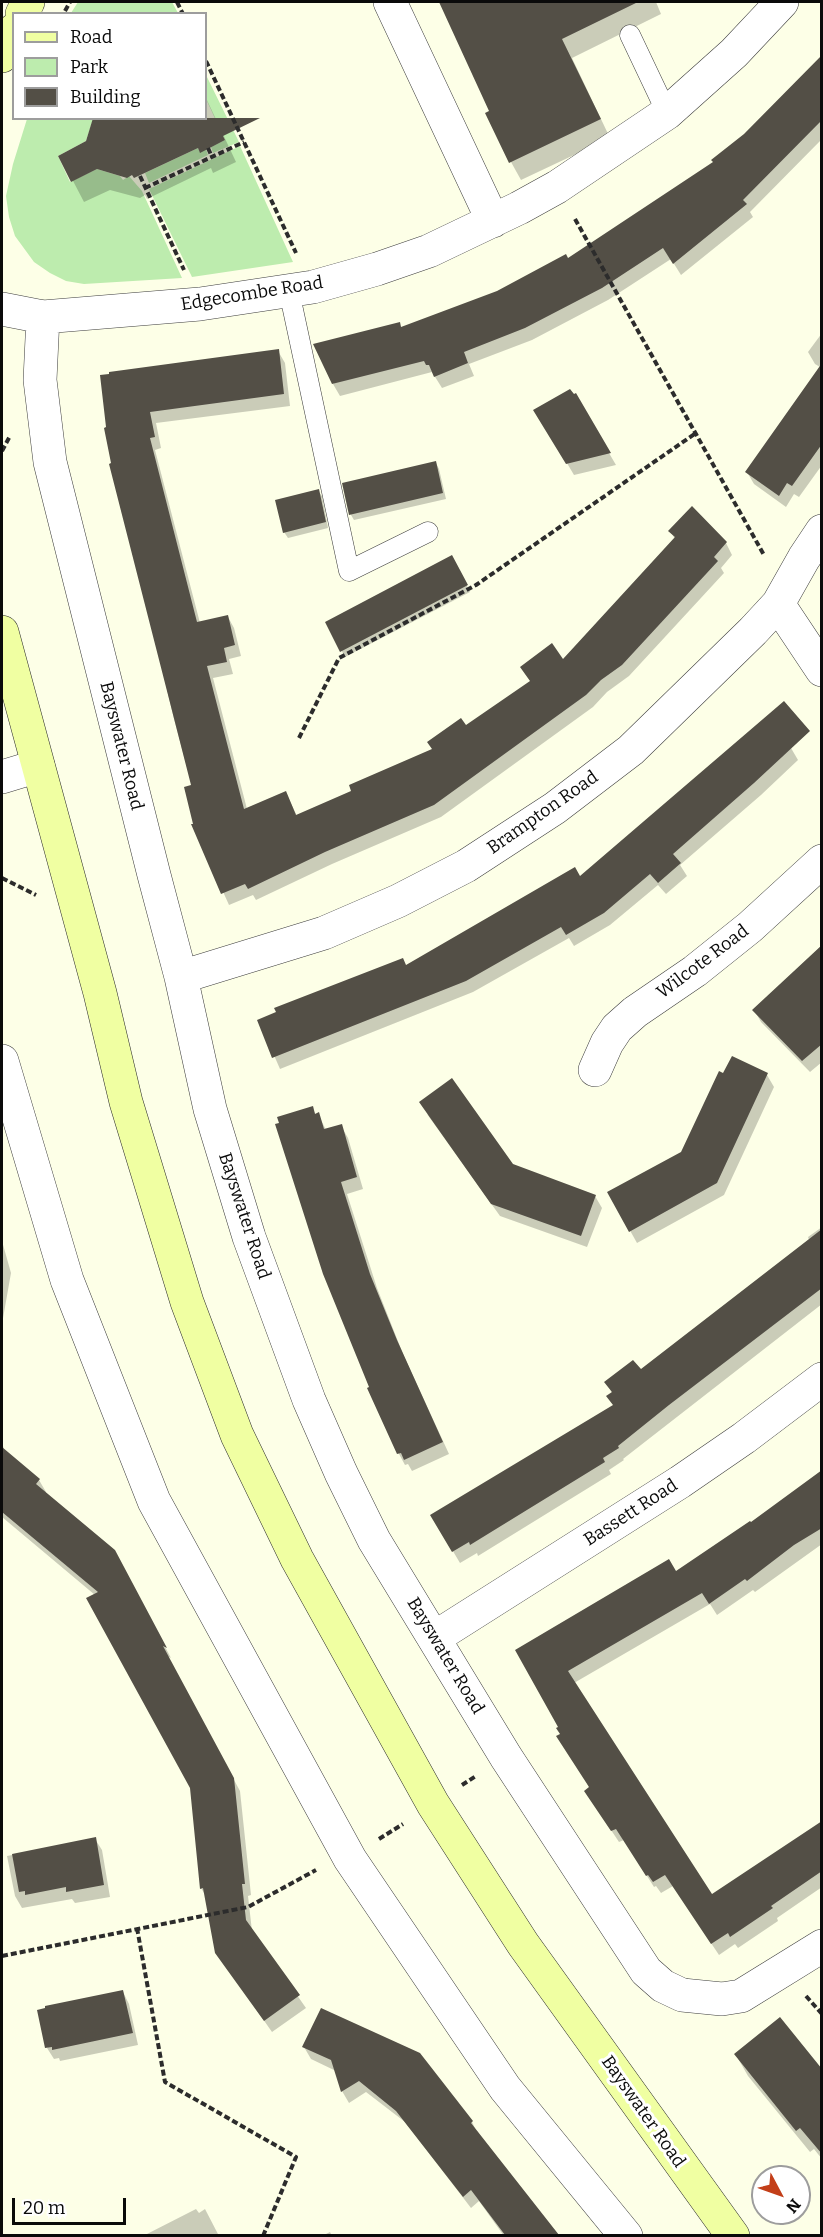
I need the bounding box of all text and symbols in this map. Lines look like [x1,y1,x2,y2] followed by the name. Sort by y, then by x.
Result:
[12,12,207,120] legend
[70,26,112,48] text: Road
[70,56,108,78] text: Park
[70,86,141,108] text: Building
[179,272,325,316] street label: Edgecombe Road
[95,679,147,813] street label: Bayswater Road
[483,767,603,859] street label: Brampton Road
[653,920,753,1004] street label: Wilcote Road
[213,1150,275,1282] street label: Bayswater Road
[580,1475,682,1551] street label: Bassett Road
[402,1594,488,1718] street label: Bayswater Road
[596,2052,690,2172] street label: Bayswater Road
[751,2165,811,2225] north arrow
[15,2186,129,2224] scale bar
[782,2195,805,2217] text: N
[23,2197,65,2219] text: 20 m

